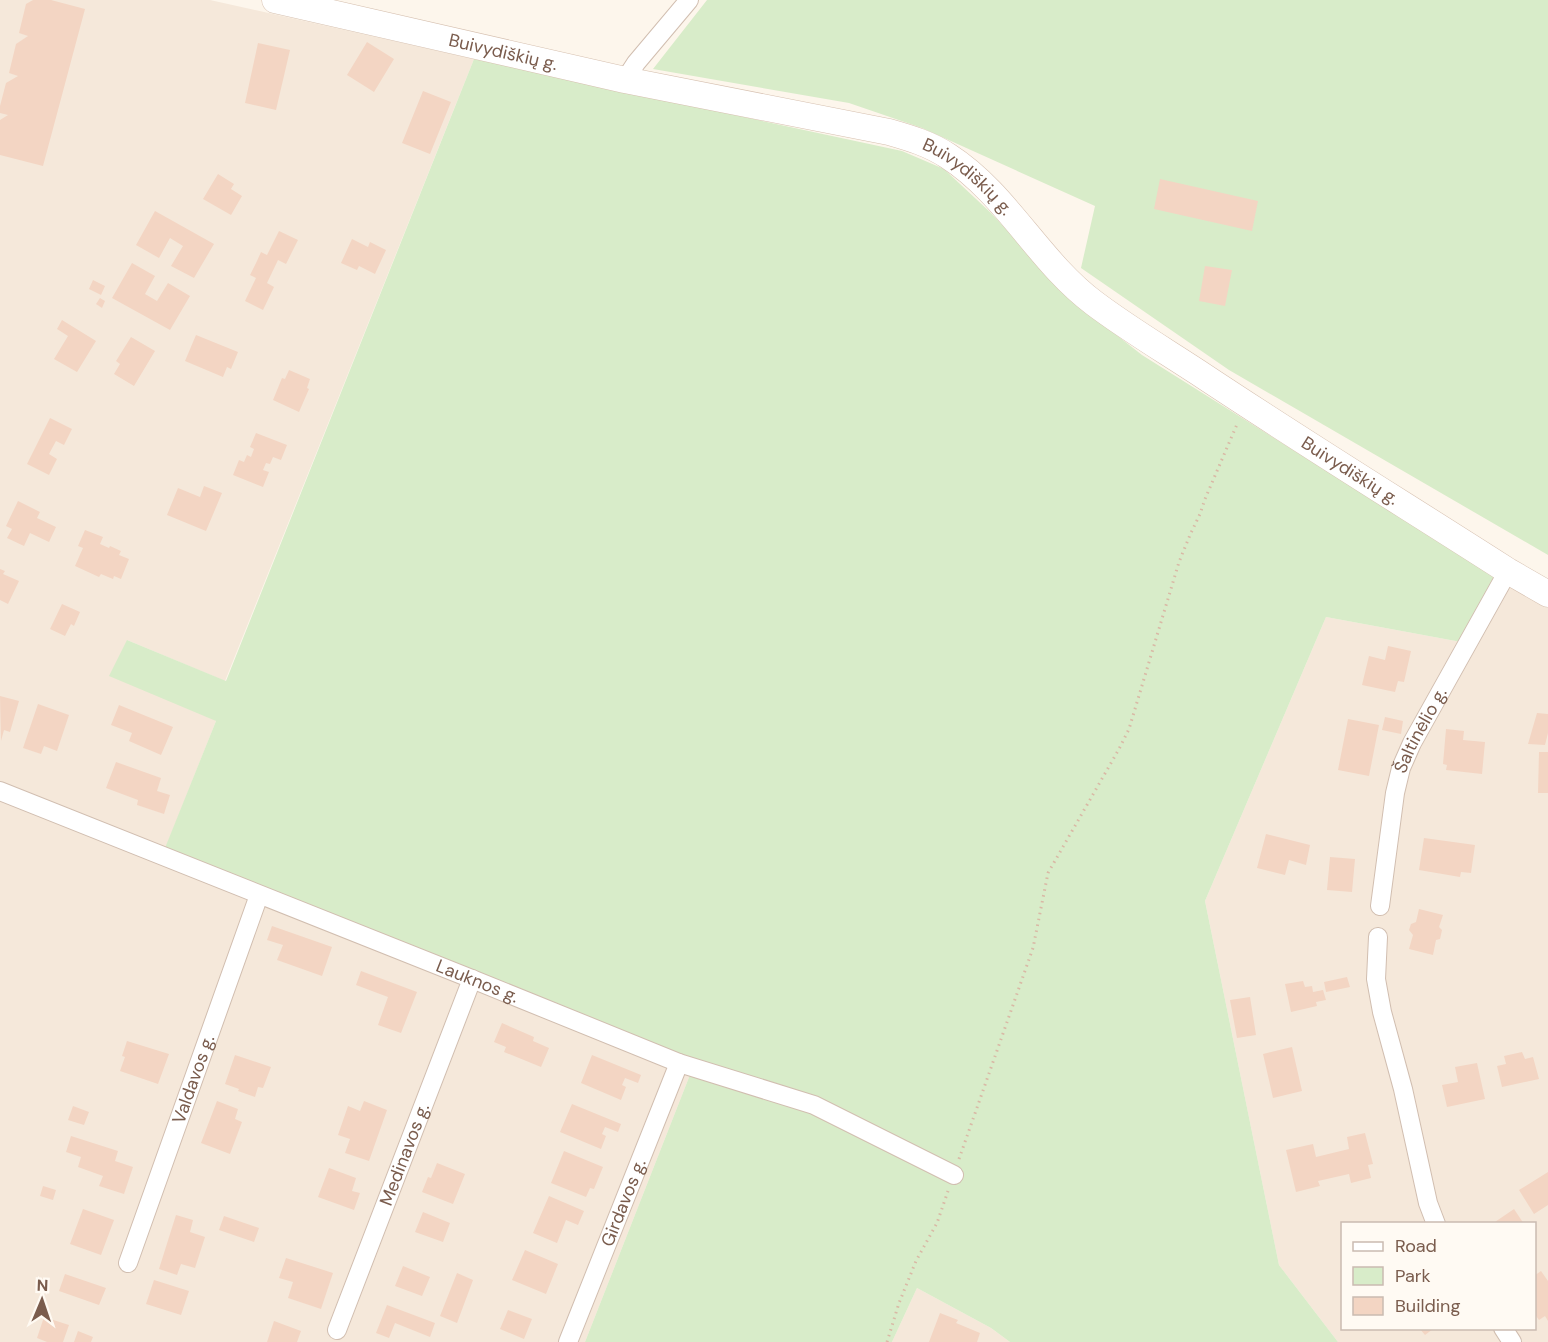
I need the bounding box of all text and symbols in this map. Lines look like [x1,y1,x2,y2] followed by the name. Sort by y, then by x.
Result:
[446,28,560,76] street label: Buivydiškių g.
[919,132,1018,220] street label: Buivydiškių g.
[1297,431,1403,511] street label: Buivydiškių g.
[1388,683,1453,777] street label: Šaltinėlio g.
[433,954,522,1009] street label: Lauknos g.
[167,1032,220,1127] street label: Valdavos g.
[374,1100,435,1209] street label: Medinavos g.
[595,1155,652,1250] street label: Girdavos g.
[1341,1222,1536,1330] legend
[1395,1234,1437,1258] text: Road
[1395,1264,1431,1288] text: Park
[12,1270,72,1330] north arrow
[36,1275,49,1296] text: N
[1395,1294,1460,1318] text: Building

